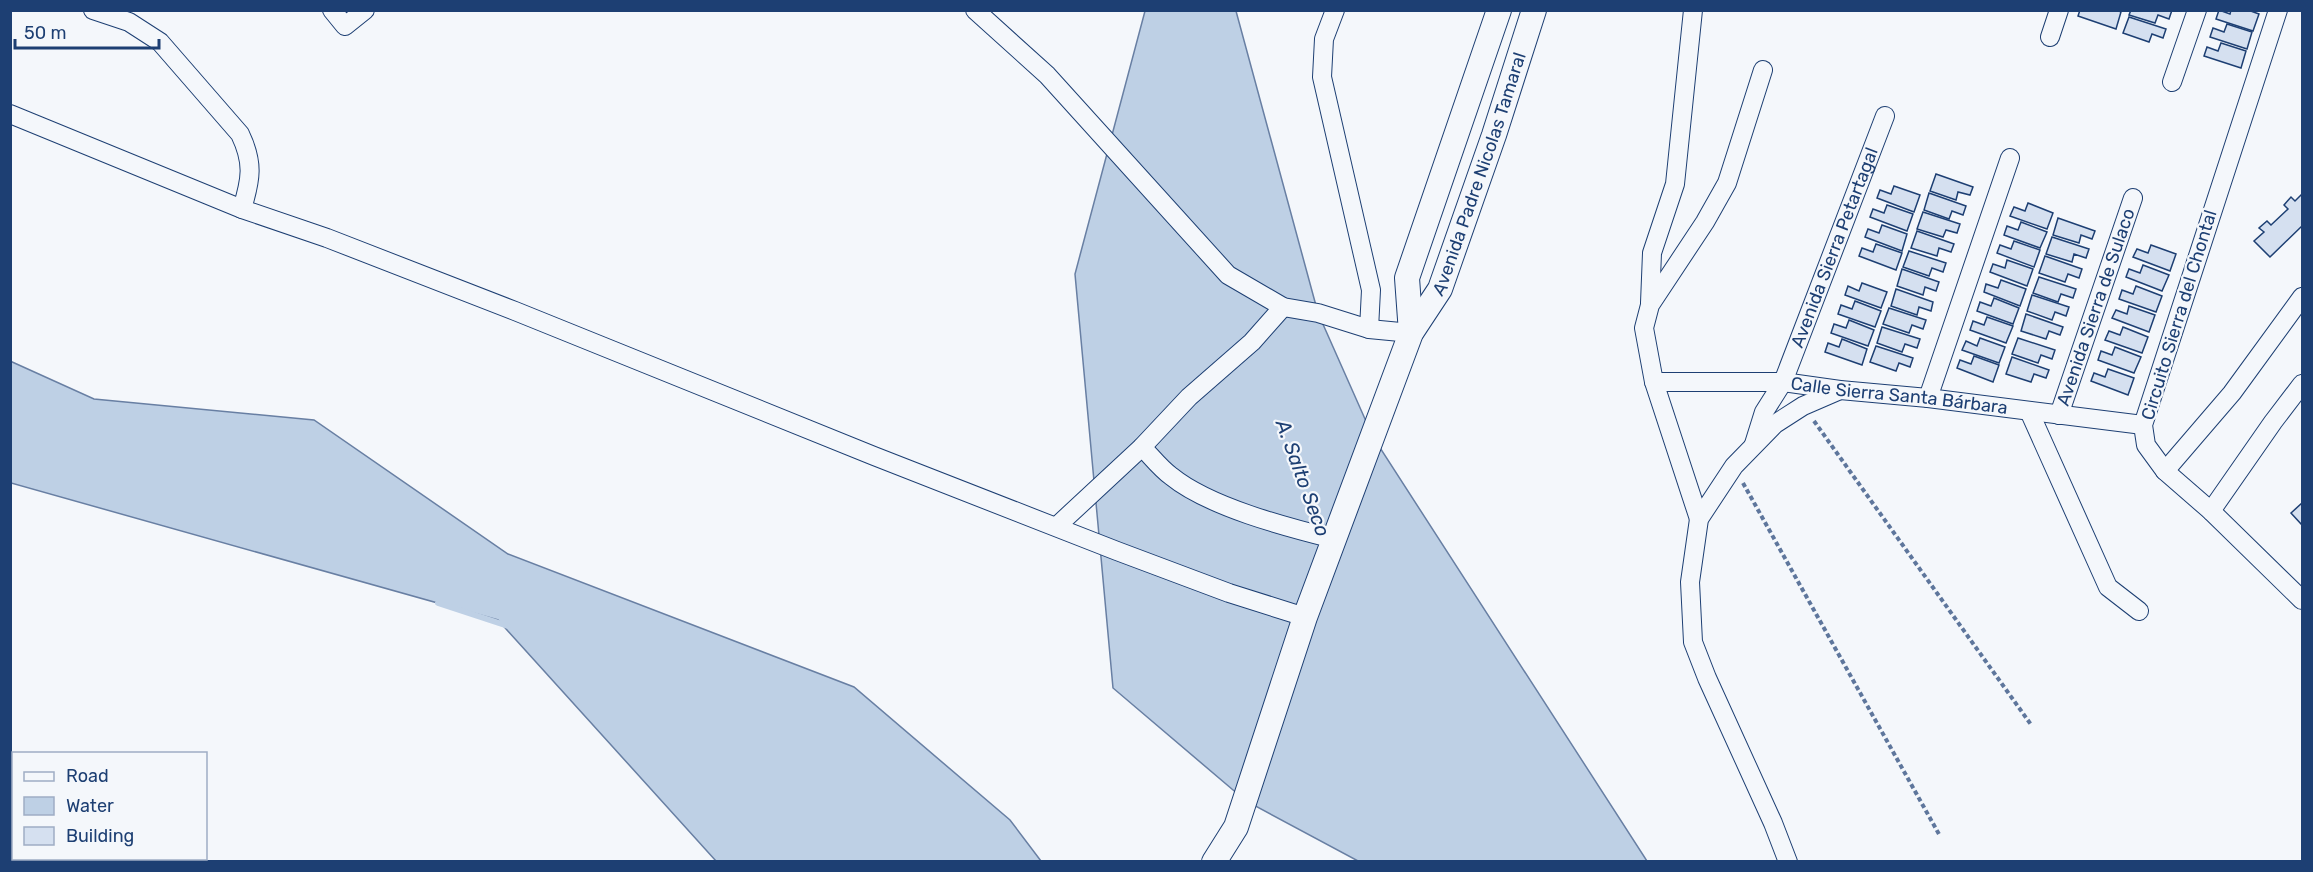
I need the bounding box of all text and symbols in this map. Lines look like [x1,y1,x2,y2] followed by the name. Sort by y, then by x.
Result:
[15,12,159,50] scale bar
[24,22,67,44] text: 50 m
[1428,50,1531,300] street label: Avenida Padre Nicolas Tamaral
[1786,144,1883,351] street label: Avenida Sierra Petartagal
[2052,206,2140,409] street label: Avenida Sierra de Sulaco
[2137,207,2221,423] street label: Circuito Sierra del Chontal
[1789,372,2009,419] street label: Calle Sierra Santa Bárbara
[1270,415,1335,540] water label: A. Salto Seco
[12,752,207,860] legend
[66,765,109,787] text: Road
[66,795,114,817] text: Water
[66,825,134,847] text: Building

